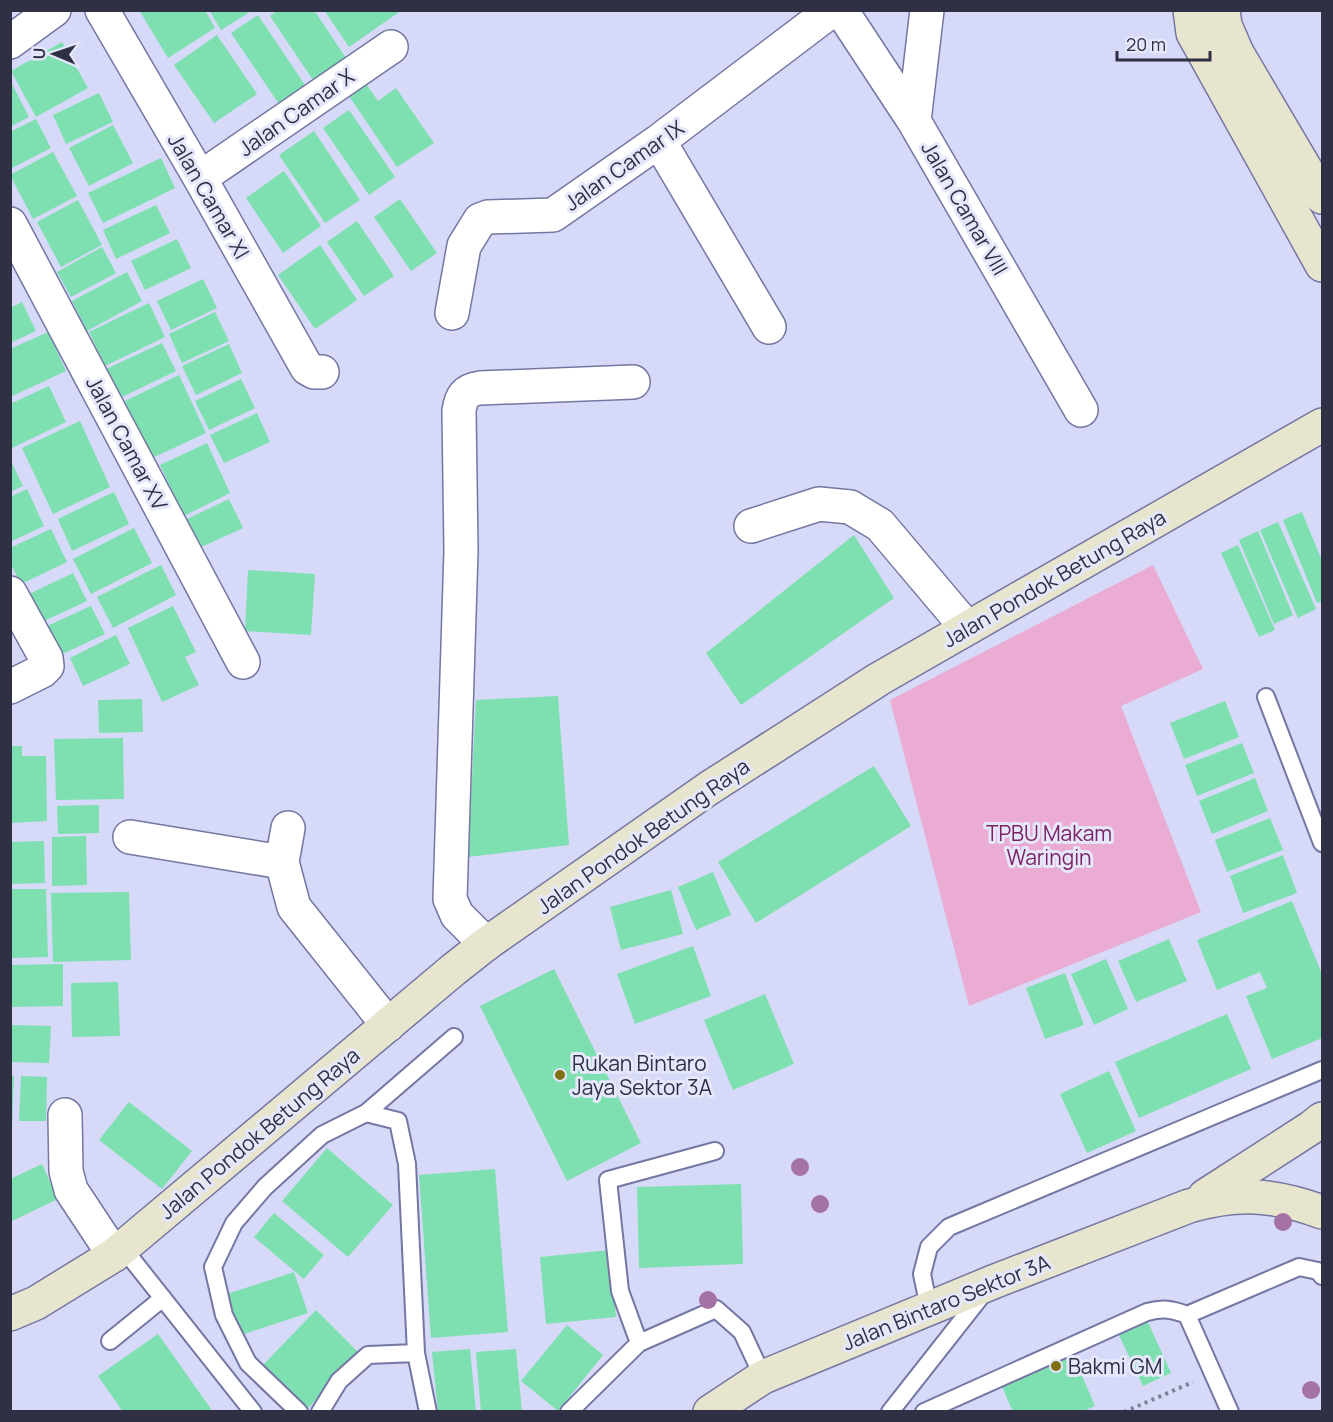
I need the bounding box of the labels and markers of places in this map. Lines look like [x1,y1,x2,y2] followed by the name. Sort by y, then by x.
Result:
[572,1049,712,1101] place label: Rukan Bintaro Jaya Sektor 3A
[553,1068,567,1082] marker: Rukan Bintaro Jaya Sektor 3A
[1068,1352,1162,1380] place label: Bakmi GM
[1049,1359,1063,1373] marker: Bakmi GM

